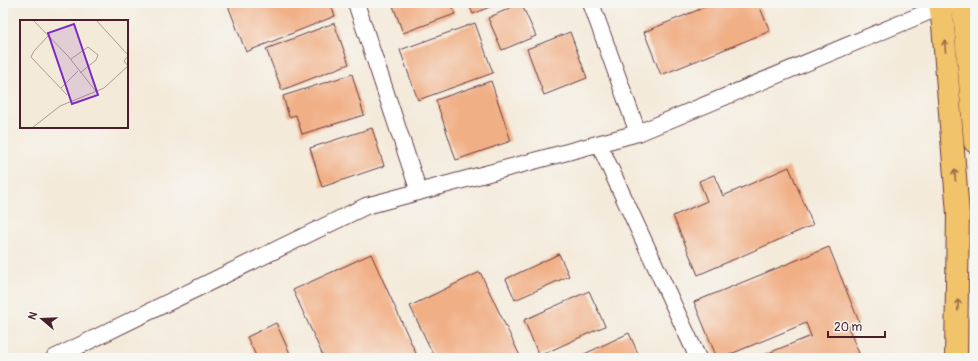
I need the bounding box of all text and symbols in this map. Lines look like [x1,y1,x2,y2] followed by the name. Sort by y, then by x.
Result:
[20,20,128,128] inset map
[941,40,948,53] one-way arrow
[952,169,959,182] one-way arrow
[22,299,62,339] north arrow
[954,299,961,312] one-way arrow
[26,310,41,322] text: N
[828,313,885,339] scale bar
[834,320,863,335] text: 20 m

